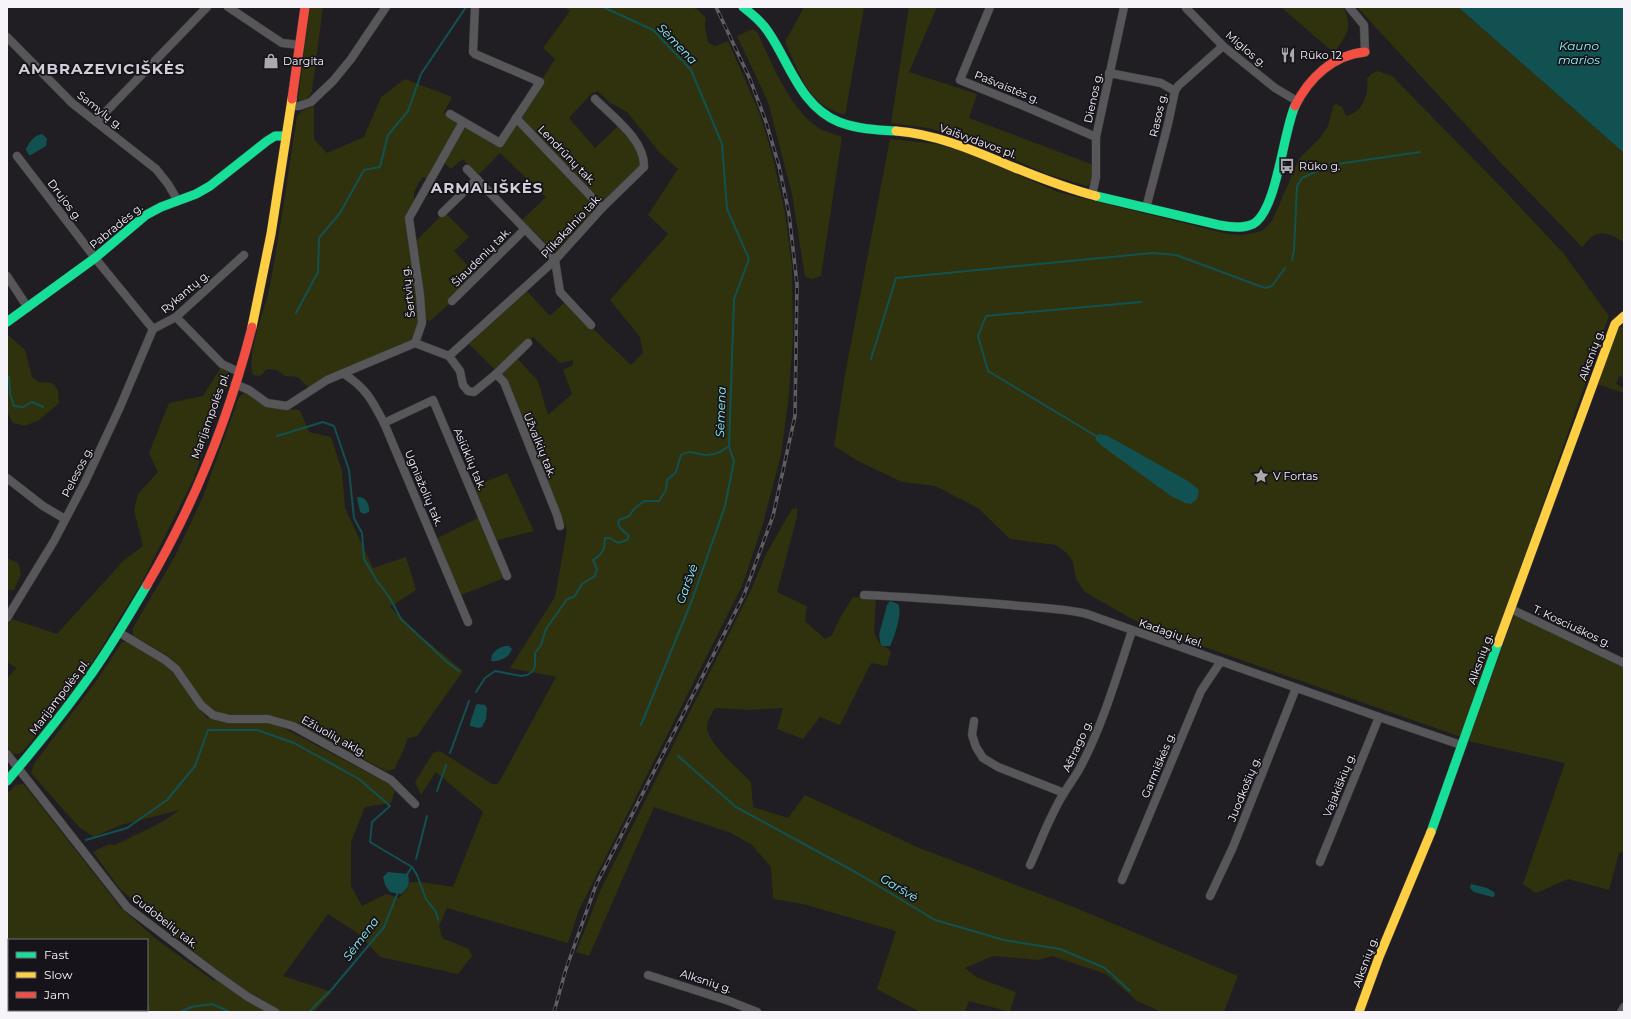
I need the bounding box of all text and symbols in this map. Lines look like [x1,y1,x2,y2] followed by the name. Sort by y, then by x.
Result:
[654,20,700,67] water label: Sėmena
[1223,28,1269,70] street label: Miglos g.
[1558,38,1600,67] water label: Kauno marios
[1279,46,1297,64] restaurant icon: Rūko 12
[1300,48,1342,62] place label: Rūko 12
[262,52,280,70] shop icon: Dargita
[283,54,324,68] place label: Dargita
[18,59,185,78] district label: AMBRAZEVICIŠKĖS
[972,68,1042,106] street label: Pašvaistės g.
[1081,72,1105,124] street label: Dienos g.
[75,88,125,132] street label: Samylų g.
[1146,92,1170,138] street label: Rasos g.
[938,121,1018,161] street label: Vaišvydavos pl.
[535,122,599,188] street label: Lendrūnų tak.
[1278,157,1296,175] bus stop icon: Rūko g.
[1299,159,1340,173] place label: Rūko g.
[45,176,85,224] street label: Drujos g.
[430,178,543,197] district label: ARMALIŠKĖS
[538,191,604,261] street label: Plikakalnio tak.
[87,200,145,252] street label: Pabradės g.
[448,224,514,290] street label: Šiaudenių tak.
[398,266,418,318] street label: Šertvių g.
[158,268,212,316] street label: Rykantų g.
[1575,328,1607,382] street label: Alksnių g.
[188,371,232,461] street label: Marijampolės pl.
[712,386,729,438] water label: Sėmena
[521,410,559,480] street label: Užvalkių tak.
[451,426,489,492] street label: Asiūklių tak.
[58,445,96,499] street label: Pelesos g.
[402,448,446,528] street label: Ugniažolių tak.
[1252,467,1270,485] place icon: V Fortas
[1273,469,1319,483] place label: V Fortas
[672,562,701,606] water label: Garšvė
[1531,602,1613,650] street label: T. Kosciuškos g.
[1137,615,1205,651] street label: Kadagių kel.
[1464,632,1496,686] street label: Alksnių g.
[26,657,92,737] street label: Marijampolės pl.
[299,712,369,760] street label: Ežiuolių aklg.
[1059,718,1095,774] street label: Aštrago g.
[1138,730,1178,800] street label: Garmiškės g.
[1320,751,1358,819] street label: Vajakiškių g.
[1224,754,1263,825] street label: Juodkošių g.
[878,870,921,905] water label: Garšvė
[129,891,201,951] street label: Gudobelių tak.
[339,914,382,964] water label: Sėmena
[1349,935,1381,989] street label: Alksnių g.
[8,939,148,1011] legend
[44,947,69,962] text: Fast
[679,966,733,996] street label: Alksnių g.
[44,967,73,982] text: Slow
[43,987,70,1002] text: Jam

